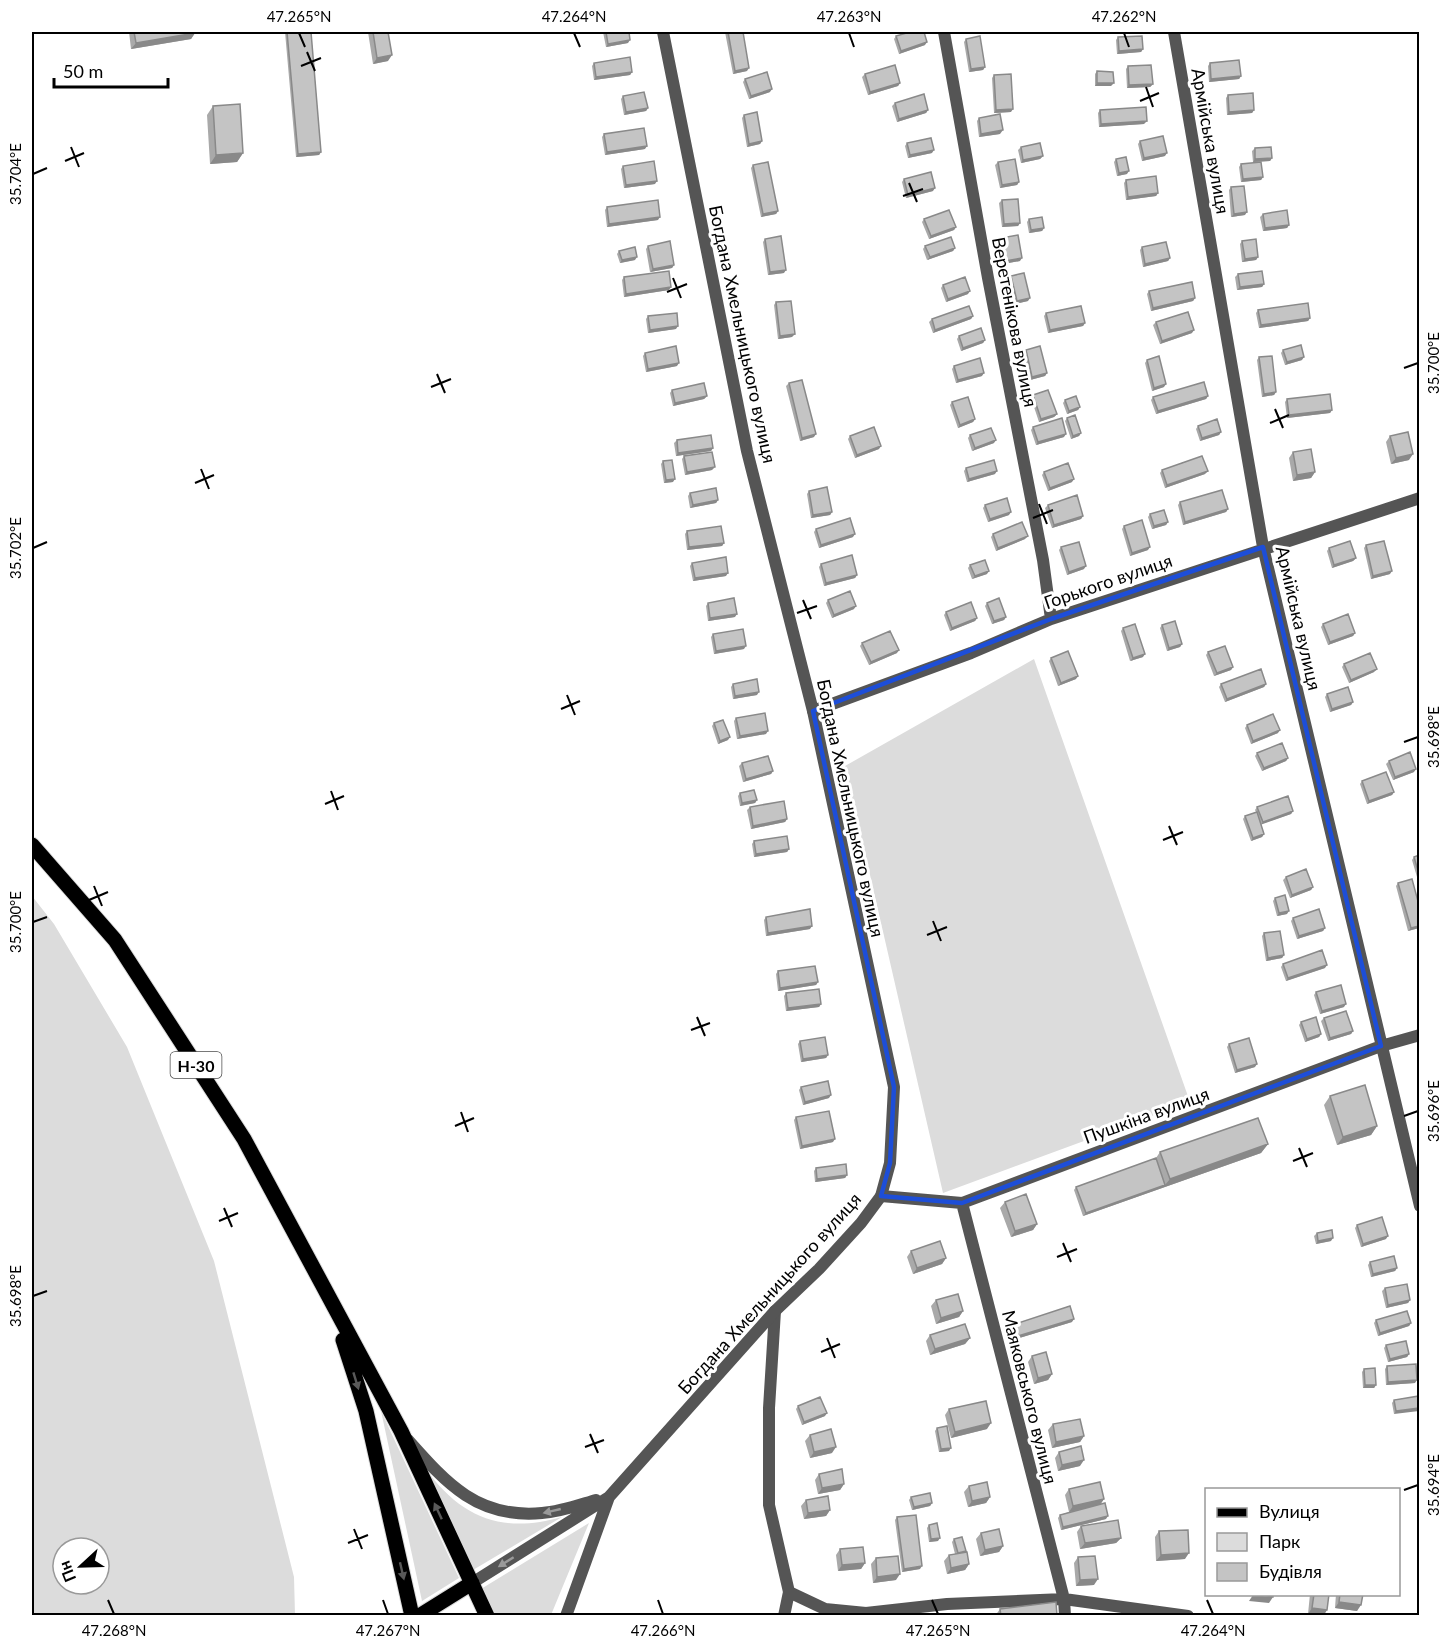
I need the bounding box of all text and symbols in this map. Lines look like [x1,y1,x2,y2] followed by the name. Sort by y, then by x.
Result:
[267,7,331,25] text: 47.265°N
[542,7,606,25] text: 47.264°N
[817,7,881,25] text: 47.263°N
[1092,7,1156,25] text: 47.262°N
[54,51,168,89] scale bar
[63,60,103,82] text: 50 m
[1187,66,1235,216] street label: Армійська вулиця
[6,143,24,205] text: 35.704°E
[705,203,781,465] street label: Богдана Хмельницького вулиця
[988,235,1042,409] street label: Веретенікова вулиця
[1424,332,1442,394] text: 35.700°E
[6,517,24,579] text: 35.702°E
[1272,544,1326,692] street label: Армійська вулиця
[1041,549,1175,613] street label: Горького вулиця
[813,677,889,939] street label: Богдана Хмельницького вулиця
[1424,706,1442,768] text: 35.698°E
[6,891,24,953] text: 35.700°E
[170,1052,222,1078] road number: Н-30
[1424,1080,1442,1142] text: 35.696°E
[1080,1082,1212,1148] street label: Пушкіна вулиця
[673,1188,865,1398] street label: Богдана Хмельницького вулиця
[6,1265,24,1327] text: 35.698°E
[998,1308,1062,1486] street label: Маяковського вулиця
[352,1372,362,1390] one-way arrow
[1424,1454,1442,1516] text: 35.694°E
[1205,1488,1400,1596] legend
[1259,1500,1320,1522] text: Вулиця
[434,1503,443,1520] one-way arrow
[542,1507,561,1516] one-way arrow
[1259,1530,1301,1552] text: Парк
[51,1536,111,1596] north arrow
[498,1556,514,1567] one-way arrow
[54,1559,79,1585] text: Пн
[1259,1560,1322,1582] text: Будівля
[397,1561,407,1580] one-way arrow
[82,1621,146,1639] text: 47.268°N
[356,1621,420,1639] text: 47.267°N
[631,1621,695,1639] text: 47.266°N
[906,1621,970,1639] text: 47.265°N
[1181,1621,1245,1639] text: 47.264°N

